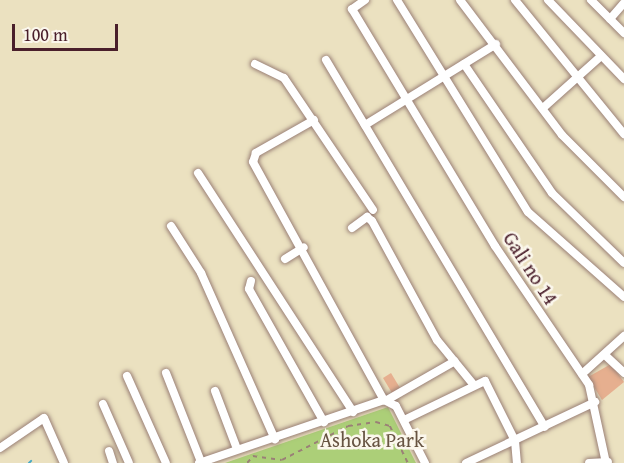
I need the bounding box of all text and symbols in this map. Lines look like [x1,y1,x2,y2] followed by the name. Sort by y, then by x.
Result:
[15,12,122,50] scale bar
[23,21,68,48] text: 100 m
[499,227,563,309] street label: Gali no 14
[320,427,424,451] park label: Ashoka Park

